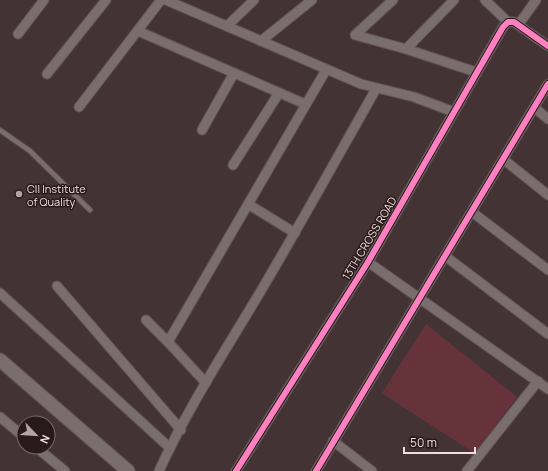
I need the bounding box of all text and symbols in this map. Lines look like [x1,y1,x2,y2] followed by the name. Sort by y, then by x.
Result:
[27,181,86,209] place label: CII Institute of Quality
[14,189,24,199] marker: CII Institute of Quality
[338,194,400,282] street label: 13TH CROSS ROAD
[16,415,56,455] north arrow
[404,429,475,455] scale bar
[37,433,54,446] text: N
[410,434,437,451] text: 50 m

